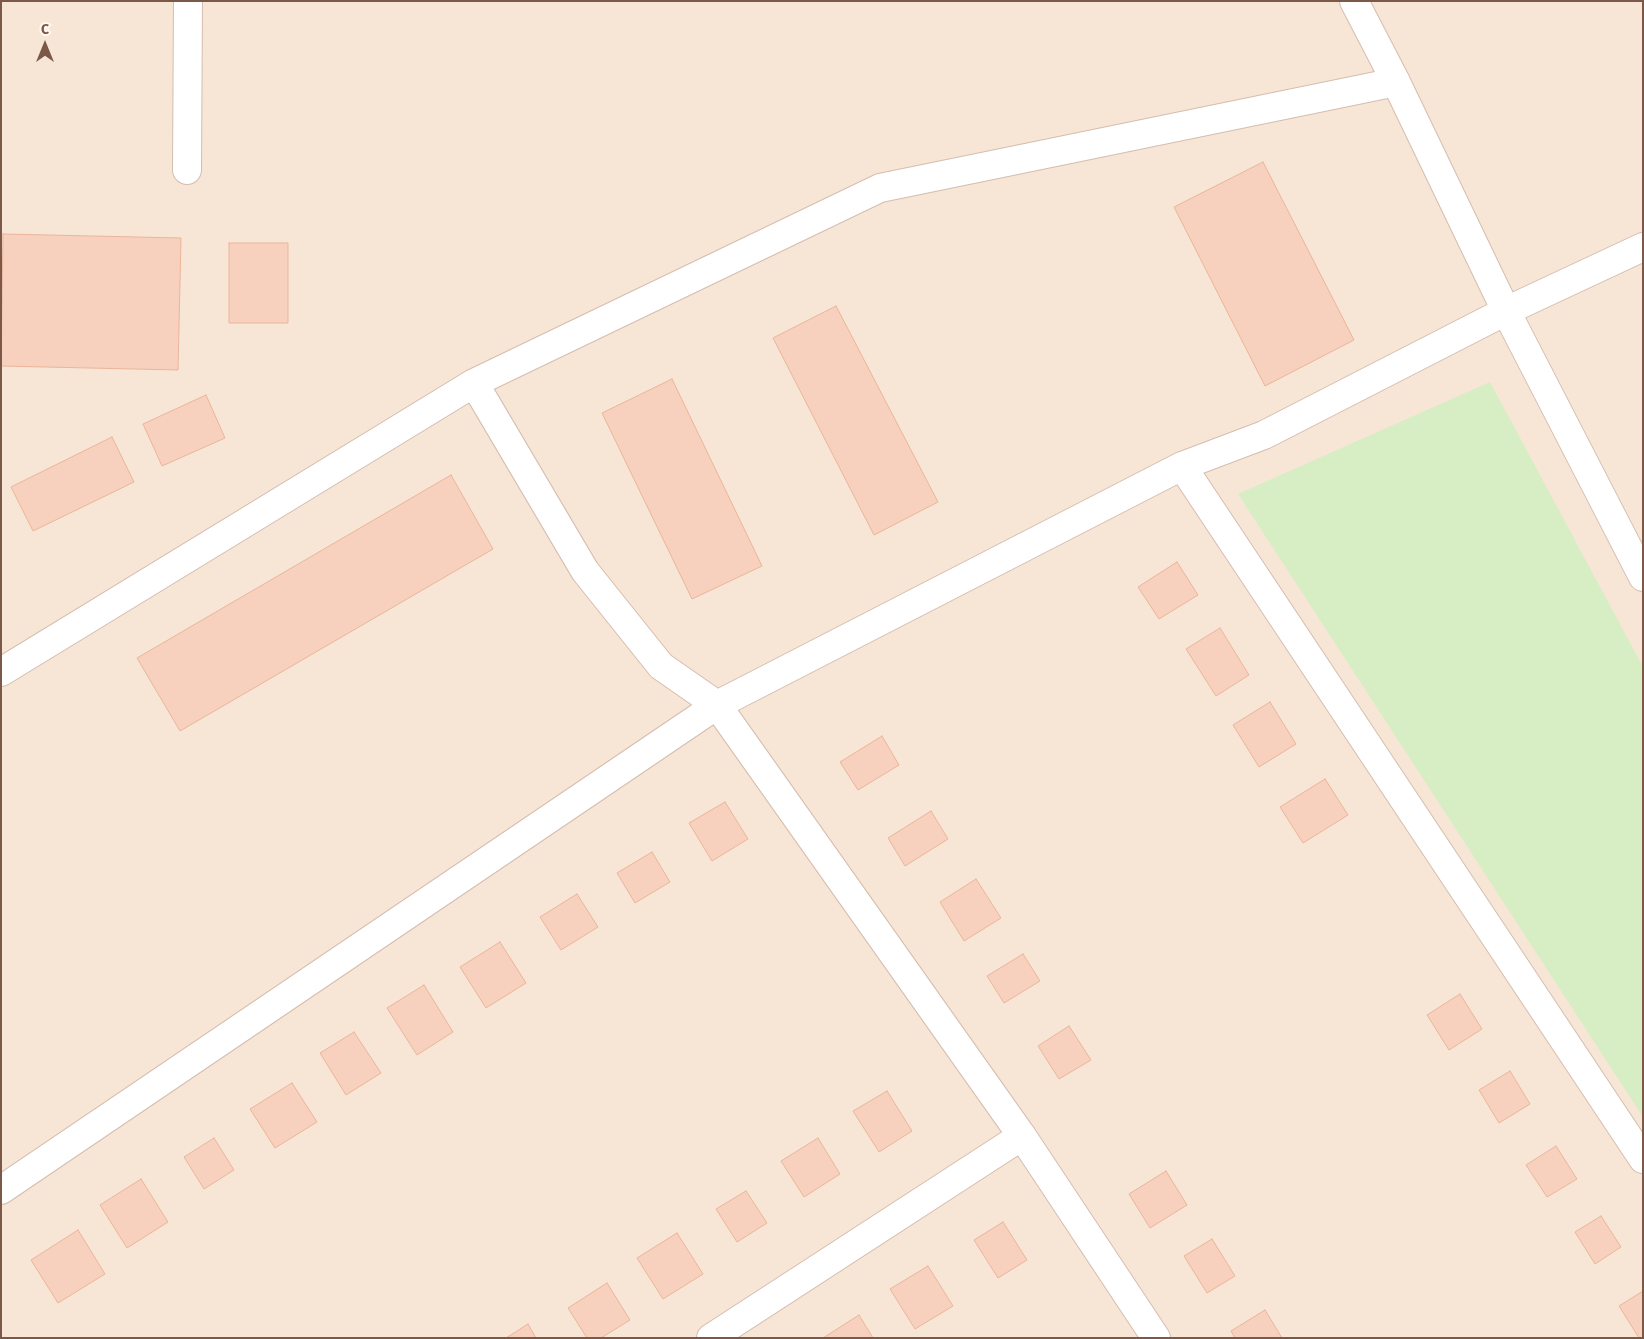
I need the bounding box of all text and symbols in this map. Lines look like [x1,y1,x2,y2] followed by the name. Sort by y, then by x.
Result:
[20,20,70,70] north arrow
[41,21,49,38] text: С

